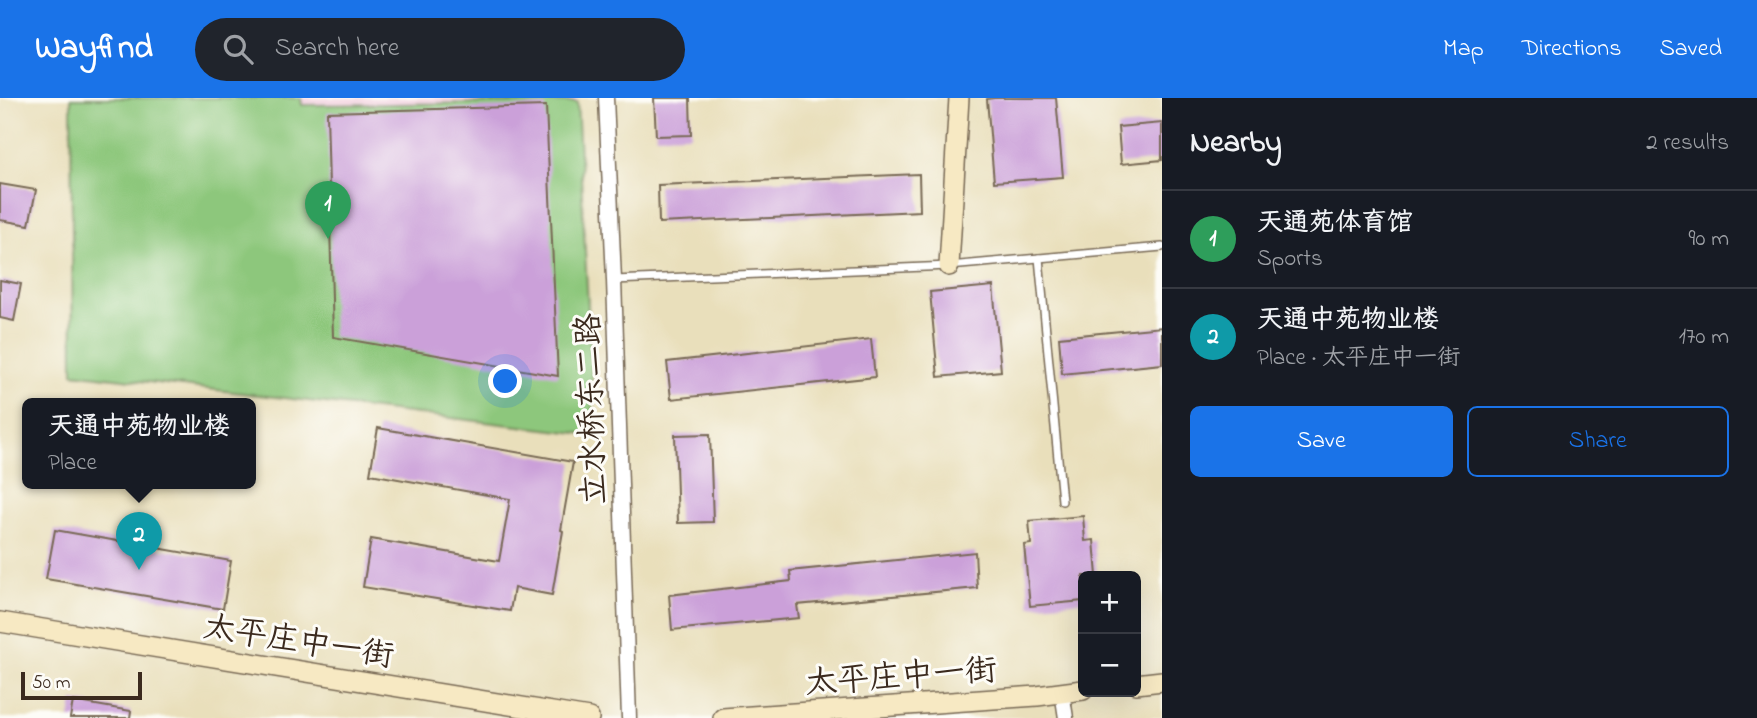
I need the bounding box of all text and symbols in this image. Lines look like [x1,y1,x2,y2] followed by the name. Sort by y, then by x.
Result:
[195,18,685,81] search box
[35,25,153,73] text: Wayfind
[219,30,257,68] icon: search
[275,30,399,68] text: Search here
[1443,32,1484,67] text: Map
[1522,32,1621,67] text: Directions
[1659,32,1722,67] text: Saved
[1190,122,1282,166] text: Nearby
[1646,127,1729,160] text: 2 results
[305,181,351,239] pin: 1
[1257,205,1413,243] text: 天通苑体育馆
[1209,223,1217,256] text: 1
[1689,223,1729,256] text: 90 m
[1257,243,1323,276] text: Sports
[1257,302,1439,340] text: 天通中苑物业楼
[567,312,620,506] street label: 立水桥东二路
[1207,321,1219,354] text: 2
[1679,321,1729,354] text: 170 m
[1257,342,1460,375] text: Place · 太平庄中一街
[488,364,522,398] your location
[22,398,256,489] popup
[1190,406,1453,477] button: Save
[1467,406,1729,477] button: Share
[48,409,230,447] text: 天通中苑物业楼
[48,447,97,480] text: Place
[116,512,162,570] pin: 2
[1078,571,1141,697] map controls
[1078,571,1141,634] button: +
[200,605,397,682] street label: 太平庄中一街
[1078,634,1141,697] button: −
[804,648,999,709] street label: 太平庄中一街
[21,669,142,701] scale bar
[32,670,71,697] text: 50 m

